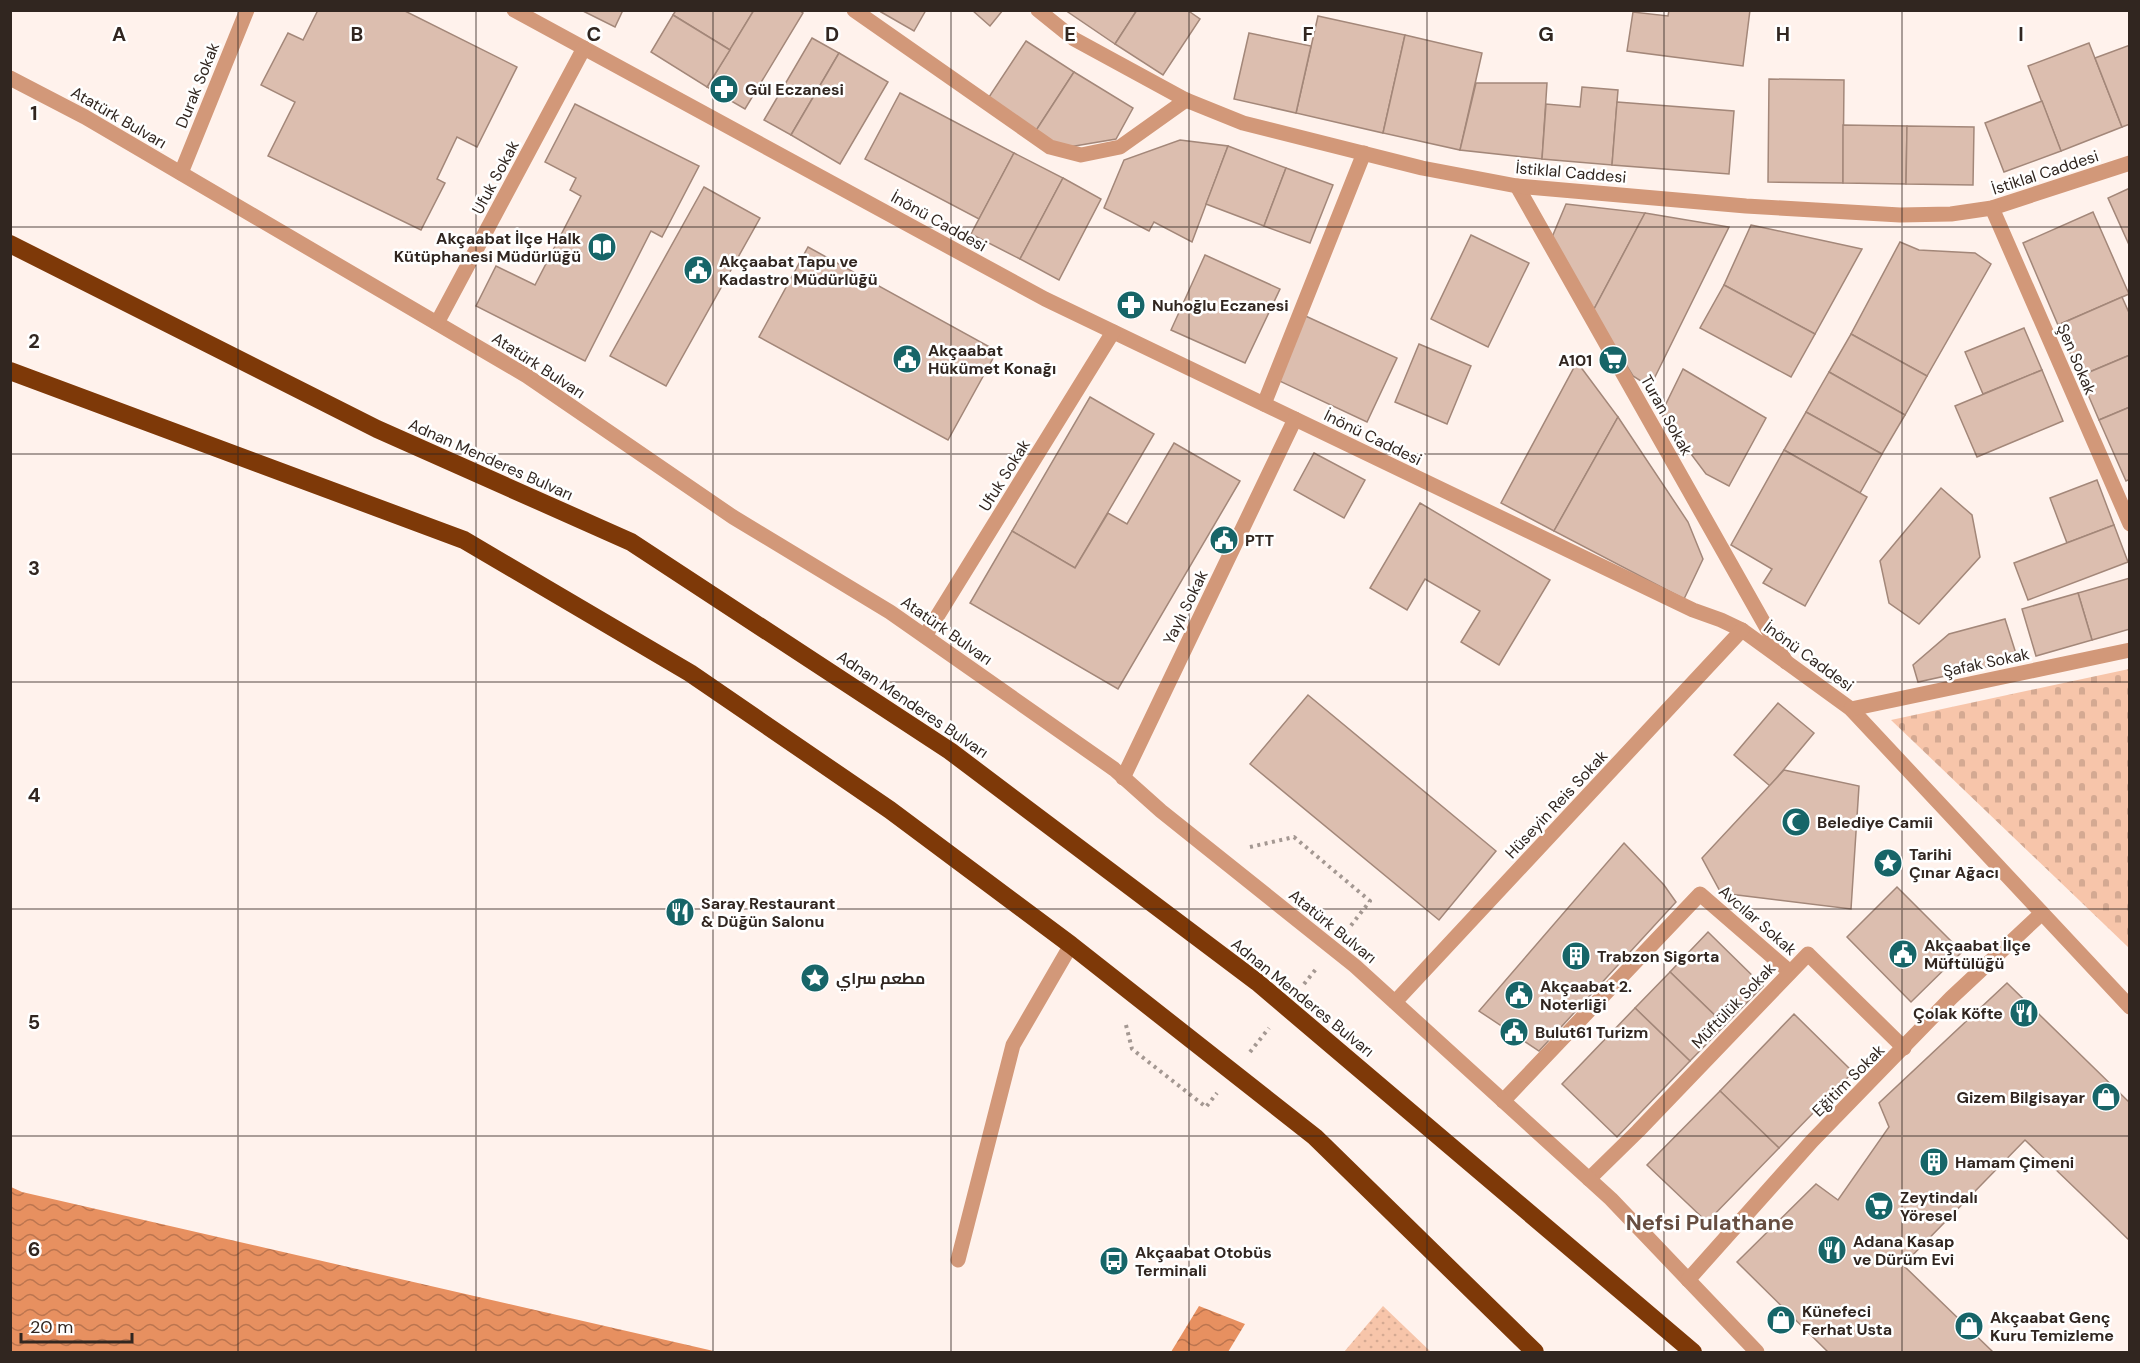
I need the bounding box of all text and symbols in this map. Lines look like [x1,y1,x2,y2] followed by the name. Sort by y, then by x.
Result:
[112,21,126,47] text: A
[351,21,363,47] text: B
[587,21,601,47] text: C
[825,21,839,47] text: D
[1064,21,1076,47] text: E
[1302,21,1314,47] text: F
[1538,21,1554,47] text: G
[1776,21,1790,47] text: H
[2018,21,2024,47] text: I
[171,39,224,131] street label: Durak Sokak
[708,73,740,105] pharmacy icon: Gül Eczanesi
[745,79,844,100] place label: Gül Eczanesi
[67,82,170,153] street label: Atatürk Bulvarı
[30,100,38,126] text: 1
[467,137,524,218] street label: Ufuk Sokak
[1989,145,2101,200] street label: İstiklal Caddesi
[1515,157,1627,188] street label: İstiklal Caddesi
[887,187,990,256] street label: İnönü Caddesi
[394,228,582,267] place label: Akçaabat İlçe Halk Kütüphanesi Müdürlüğü
[586,231,618,263] library icon: Akçaabat İlçe Halk Kütüphanesi Müdürlüğü
[719,251,878,290] place label: Akçaabat Tapu ve Kadastro Müdürlüğü
[682,254,714,286] public building icon: Akçaabat Tapu ve Kadastro Müdürlüğü
[1115,289,1147,321] pharmacy icon: Nuhoğlu Eczanesi
[1152,295,1289,316] place label: Nuhoğlu Eczanesi
[2052,320,2101,398] street label: Şen Sokak
[488,327,589,403] street label: Atatürk Bulvarı
[28,328,40,354] text: 2
[928,340,1056,379] place label: Akçaabat Hükümet Konağı
[891,343,923,375] public building icon: Akçaabat Hükümet Konağı
[1597,344,1629,376] supermarket icon: A101
[1558,350,1592,371] place label: A101
[1636,371,1697,459] street label: Turan Sokak
[1320,405,1425,470] street label: İnönü Caddesi
[405,414,576,505] street label: Adnan Menderes Bulvarı
[974,435,1035,515] street label: Ufuk Sokak
[1208,524,1240,556] public building icon: PTT
[1245,530,1274,551] place label: PTT
[28,555,40,581] text: 3
[1158,566,1213,648] street label: Yaylı Sokak
[897,591,997,670] street label: Atatürk Bulvarı
[1760,617,1858,696] street label: İnönü Caddesi
[1941,643,2031,682] street label: Şafak Sokak
[833,646,992,763] street label: Adnan Menderes Bulvarı
[1501,746,1612,863] street label: Hüseyin Reis Sokak
[28,782,41,808] text: 4
[1780,806,1812,838] mosque icon: Belediye Camii
[1817,812,1933,833] place label: Belediye Camii
[1909,844,1999,883] place label: Tarihi Çınar Ağacı
[1872,847,1904,879] place icon: Tarihi Çınar Ağacı
[1714,881,1801,960] street label: Avcılar Sokak
[1285,885,1381,968] street label: Atatürk Bulvarı
[701,893,836,932] place label: Saray Restaurant & Düğün Salonu
[664,896,696,928] restaurant icon: Saray Restaurant & Düğün Salonu
[1227,933,1378,1062] street label: Adnan Menderes Bulvarı
[1924,935,2031,974] place label: Akçaabat İlçe Müftülüğü
[1887,938,1919,970] public building icon: Akçaabat İlçe Müftülüğü
[1560,940,1592,972] building icon: Trabzon Sigorta
[1597,946,1719,967] place label: Trabzon Sigorta
[1687,958,1780,1053] street label: Müftülük Sokak
[799,962,831,994] place icon: مطعم سراي
[836,968,925,991] place label: مطعم سراي
[1540,976,1632,1015] place label: Akçaabat 2. Noterliği
[1503,979,1535,1011] public building icon: Akçaabat 2. Noterliği
[2008,997,2040,1029] restaurant icon: Çolak Köfte
[1913,1003,2003,1024] place label: Çolak Köfte
[28,1009,40,1035] text: 5
[1498,1016,1530,1048] public building icon: Bulut61 Turizm
[1535,1022,1648,1043] place label: Bulut61 Turizm
[1808,1040,1889,1121] street label: Eğitim Sokak
[2090,1081,2122,1113] shop icon: Gizem Bilgisayar
[1957,1087,2085,1108] place label: Gizem Bilgisayar
[1918,1146,1950,1178] building icon: Hamam Çimeni
[1955,1152,2074,1173] place label: Hamam Çimeni
[1900,1187,1978,1226] place label: Zeytindalı Yöresel
[1863,1190,1895,1222] supermarket icon: Zeytindalı Yöresel
[1626,1208,1794,1237] district label: Nefsi Pulathane
[1853,1231,1954,1270] place label: Adana Kasap ve Dürüm Evi
[1816,1234,1848,1266] restaurant icon: Adana Kasap ve Dürüm Evi
[28,1236,40,1262] text: 6
[1135,1242,1272,1281] place label: Akçaabat Otobüs Terminali
[1098,1245,1130,1277] bus stop icon: Akçaabat Otobüs Terminali
[1802,1301,1892,1340] place label: Künefeci Ferhat Usta
[1765,1304,1797,1336] shop icon: Künefeci Ferhat Usta
[21,1306,132,1344] scale bar
[1990,1307,2114,1346] place label: Akçaabat Genç Kuru Temizleme
[1953,1310,1985,1342] shop icon: Akçaabat Genç Kuru Temizleme
[30,1315,73,1339] text: 20 m

